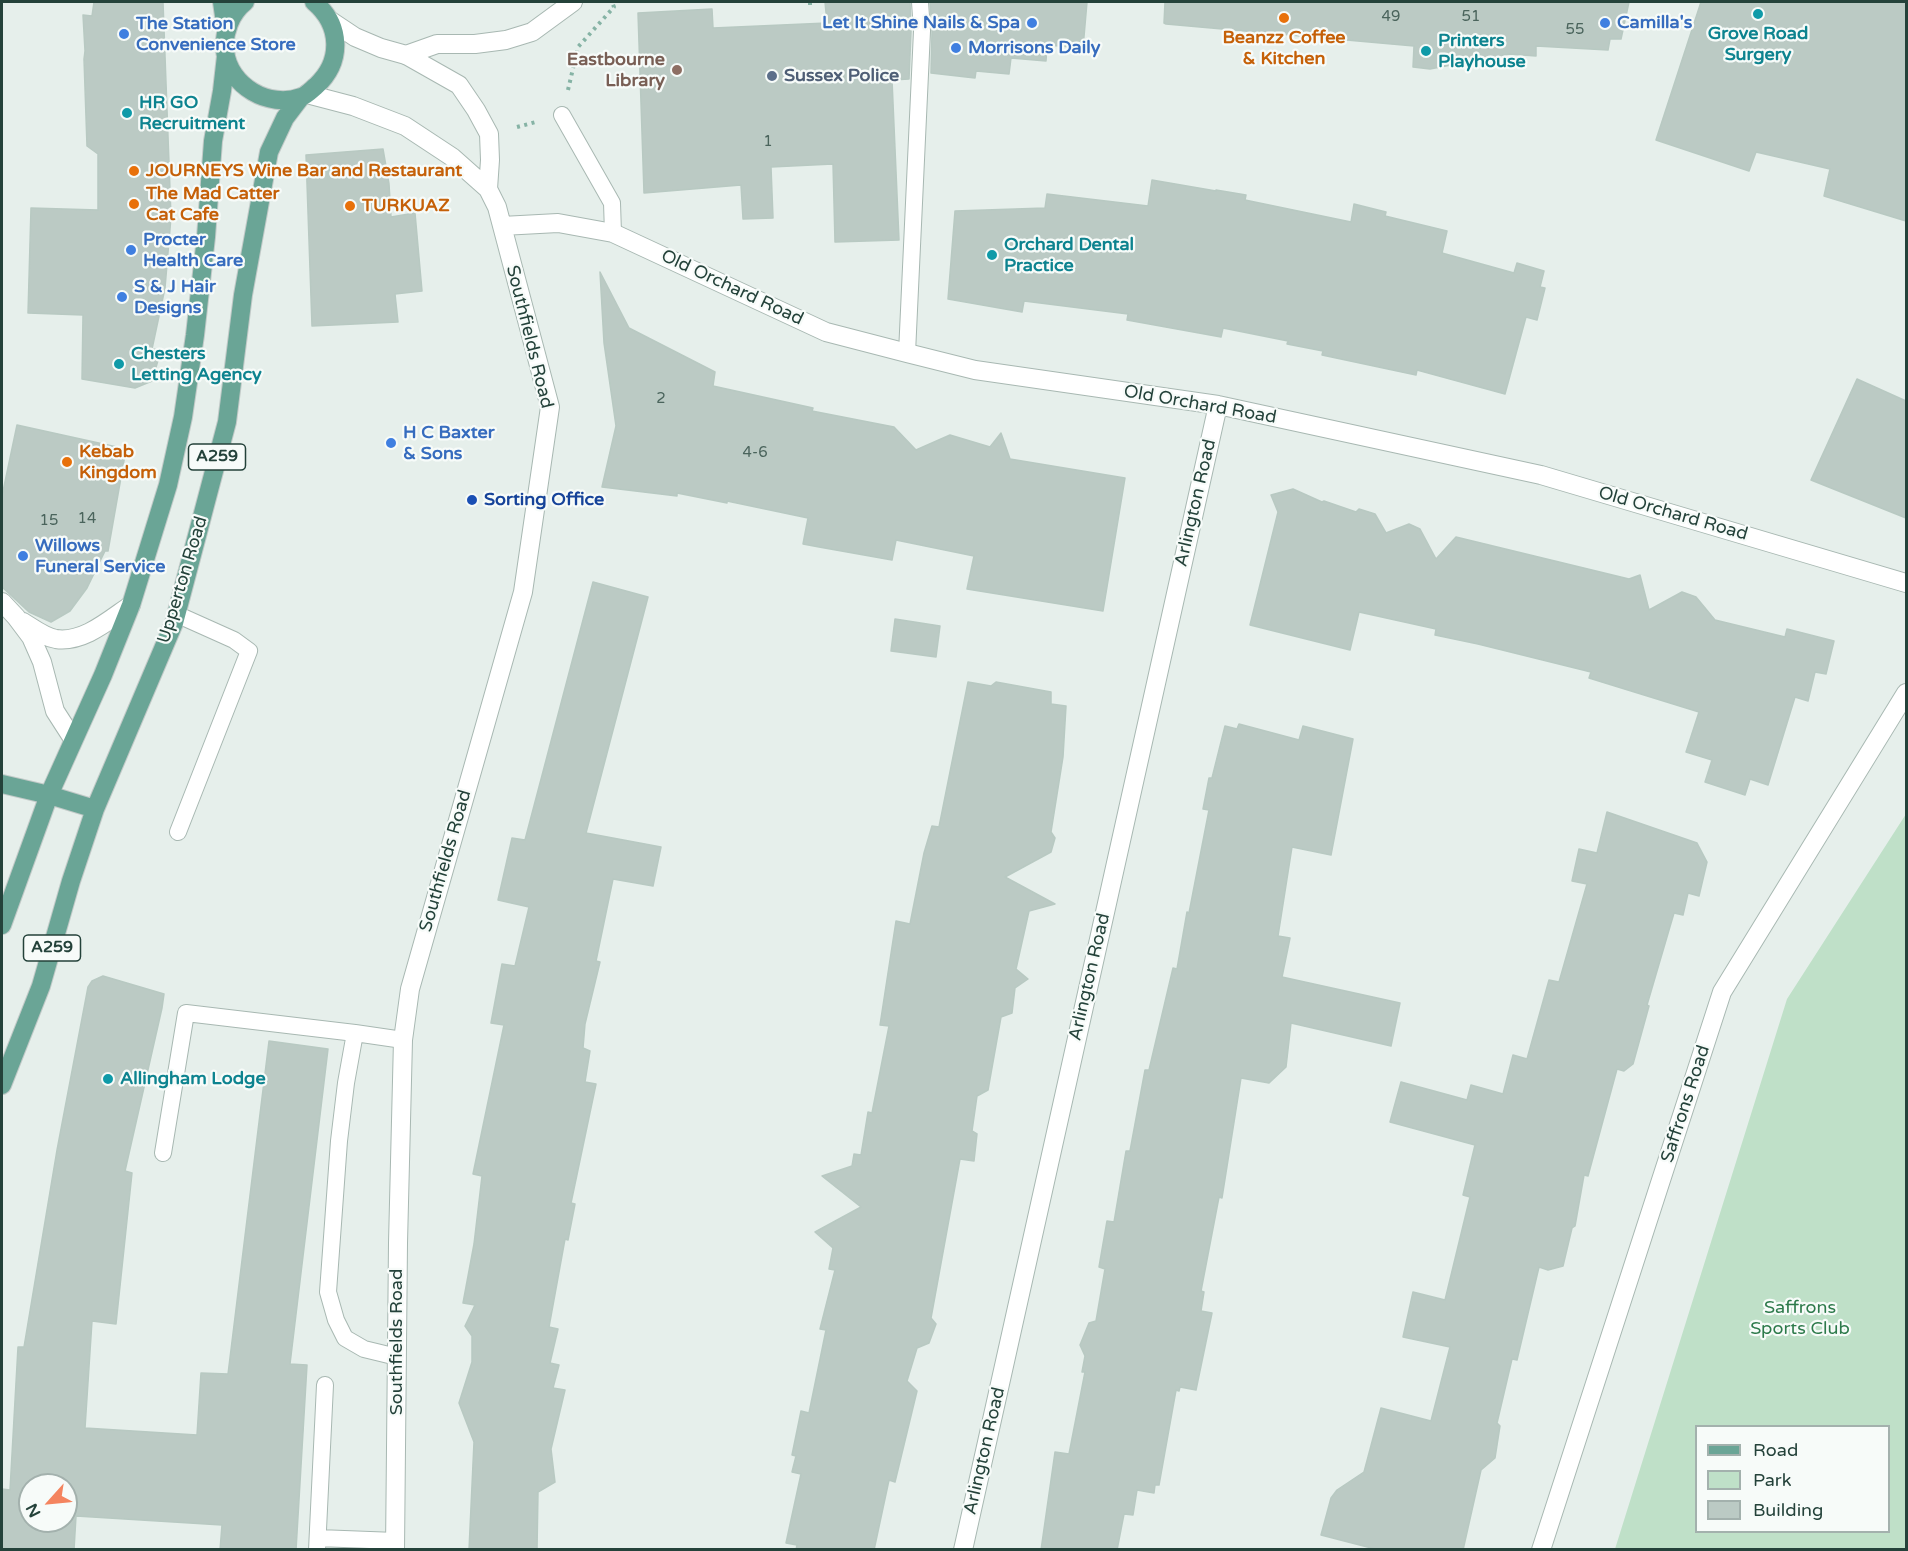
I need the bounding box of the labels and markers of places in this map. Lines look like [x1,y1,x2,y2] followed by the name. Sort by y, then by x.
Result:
[1751,7,1765,21] marker: Grove Road Surgery
[1277,11,1291,25] marker: Beanzz Coffee & Kitchen
[822,12,1020,34] place label: Let It Shine Nails & Spa
[1617,12,1692,34] place label: Camilla's
[136,13,296,56] place label: The Station Convenience Store
[1025,16,1039,30] marker: Let It Shine Nails & Spa
[1598,16,1612,30] marker: Camilla's
[1708,23,1808,66] place label: Grove Road Surgery
[117,27,131,41] marker: The Station Convenience Store
[1222,27,1346,70] place label: Beanzz Coffee & Kitchen
[1438,30,1526,72] place label: Printers Playhouse
[968,37,1100,59] place label: Morrisons Daily
[949,41,963,55] marker: Morrisons Daily
[1419,44,1433,58] marker: Printers Playhouse
[567,49,665,92] place label: Eastbourne Library
[670,63,684,77] marker: Eastbourne Library
[784,65,899,87] place label: Sussex Police
[765,69,779,83] marker: Sussex Police
[139,92,245,134] place label: HR GO Recruitment
[120,106,134,120] marker: HR GO Recruitment
[146,160,462,182] place label: JOURNEYS Wine Bar and Restaurant
[127,164,141,178] marker: JOURNEYS Wine Bar and Restaurant
[146,183,279,226] place label: The Mad Catter Cat Cafe
[362,195,450,217] place label: TURKUAZ
[127,197,141,211] marker: The Mad Catter Cat Cafe
[343,199,357,213] marker: TURKUAZ
[143,229,243,272] place label: Procter Health Care
[1004,234,1134,276] place label: Orchard Dental Practice
[124,243,138,257] marker: Procter Health Care
[985,248,999,262] marker: Orchard Dental Practice
[134,276,216,318] place label: S & J Hair Designs
[115,290,129,304] marker: S & J Hair Designs
[131,343,262,386] place label: Chesters Letting Agency
[112,357,126,371] marker: Chesters Letting Agency
[403,422,495,464] place label: H C Baxter & Sons
[384,436,398,450] marker: H C Baxter & Sons
[79,441,157,484] place label: Kebab Kingdom
[60,455,74,469] marker: Kebab Kingdom
[484,489,604,511] place label: Sorting Office
[465,493,479,507] marker: Sorting Office
[35,535,165,578] place label: Willows Funeral Service
[16,549,30,563] marker: Willows Funeral Service
[120,1068,266,1090] place label: Allingham Lodge
[101,1072,115,1086] marker: Allingham Lodge

